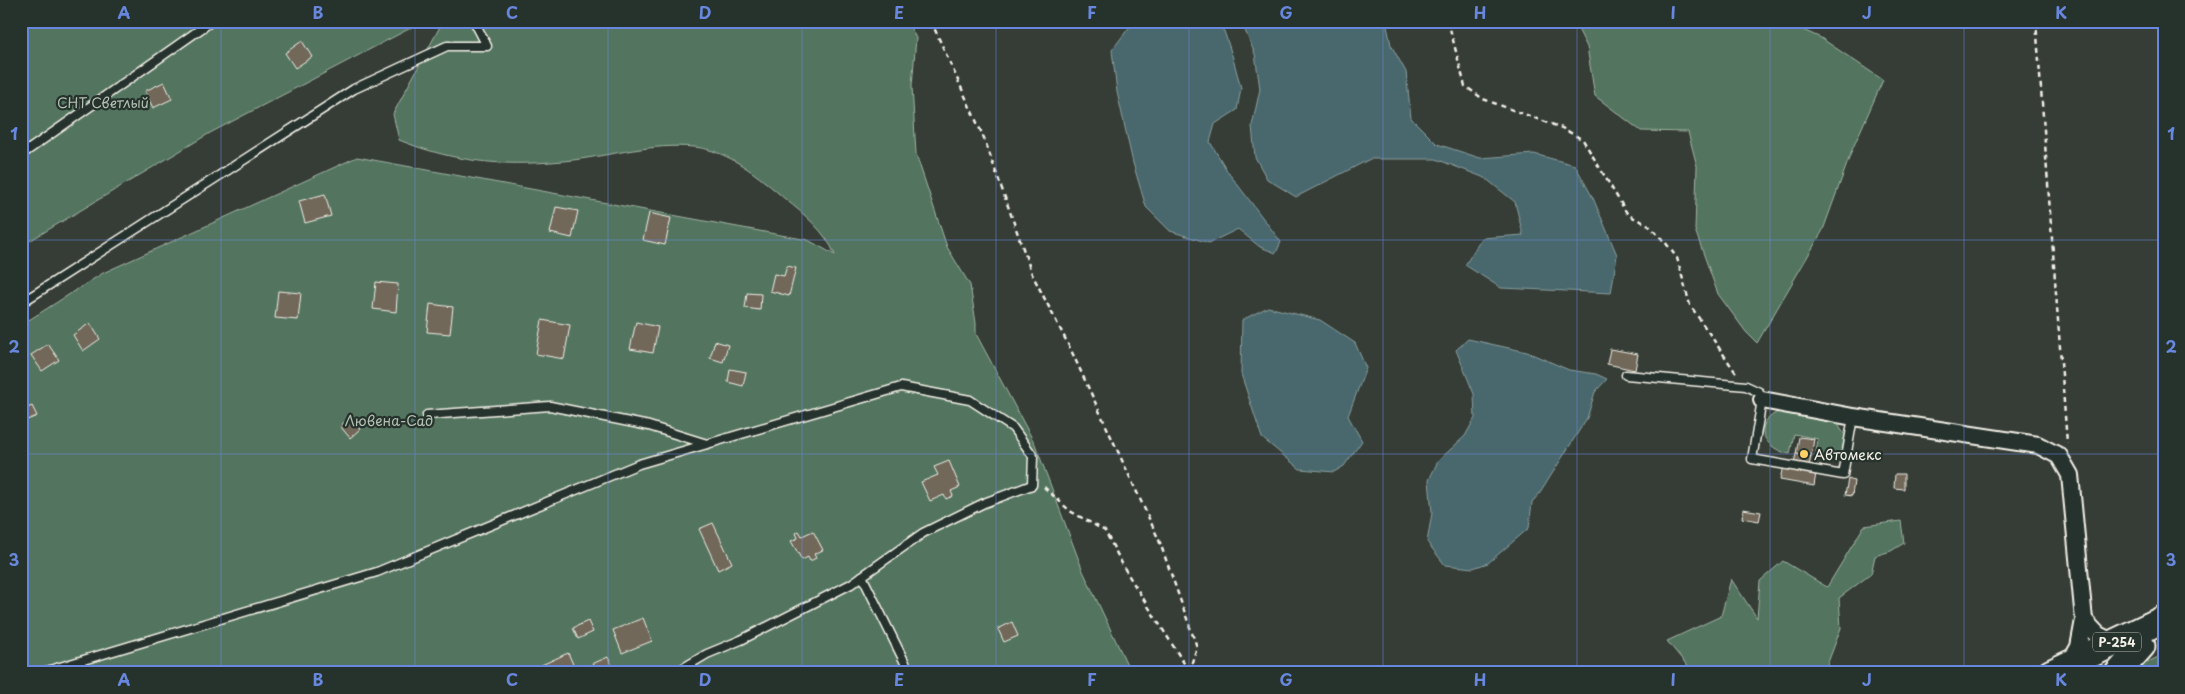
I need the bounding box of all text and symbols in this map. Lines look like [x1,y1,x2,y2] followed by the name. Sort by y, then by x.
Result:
[118,0,131,24] text: A
[313,0,324,24] text: B
[506,0,518,24] text: C
[699,0,711,24] text: D
[894,0,904,24] text: E
[1087,0,1097,24] text: F
[1279,0,1293,24] text: G
[1474,0,1486,24] text: H
[1670,0,1676,24] text: I
[1862,0,1872,24] text: J
[2055,0,2067,24] text: K
[57,92,149,113] park label: СНТ Светлый
[10,121,18,145] text: 1
[2167,121,2175,145] text: 1
[8,334,20,358] text: 2
[2165,334,2177,358] text: 2
[345,410,433,431] park label: Лювена-Сад
[1814,444,1881,465] place label: Автомекс
[1798,448,1810,460] marker: Автомекс
[9,547,19,571] text: 3
[2166,547,2176,571] text: 3
[2093,632,2141,652] road number: Р-254
[118,667,131,691] text: A
[313,667,324,691] text: B
[506,667,518,691] text: C
[699,667,711,691] text: D
[894,667,904,691] text: E
[1087,667,1097,691] text: F
[1279,667,1293,691] text: G
[1474,667,1486,691] text: H
[1670,667,1676,691] text: I
[1862,667,1872,691] text: J
[2055,667,2067,691] text: K

